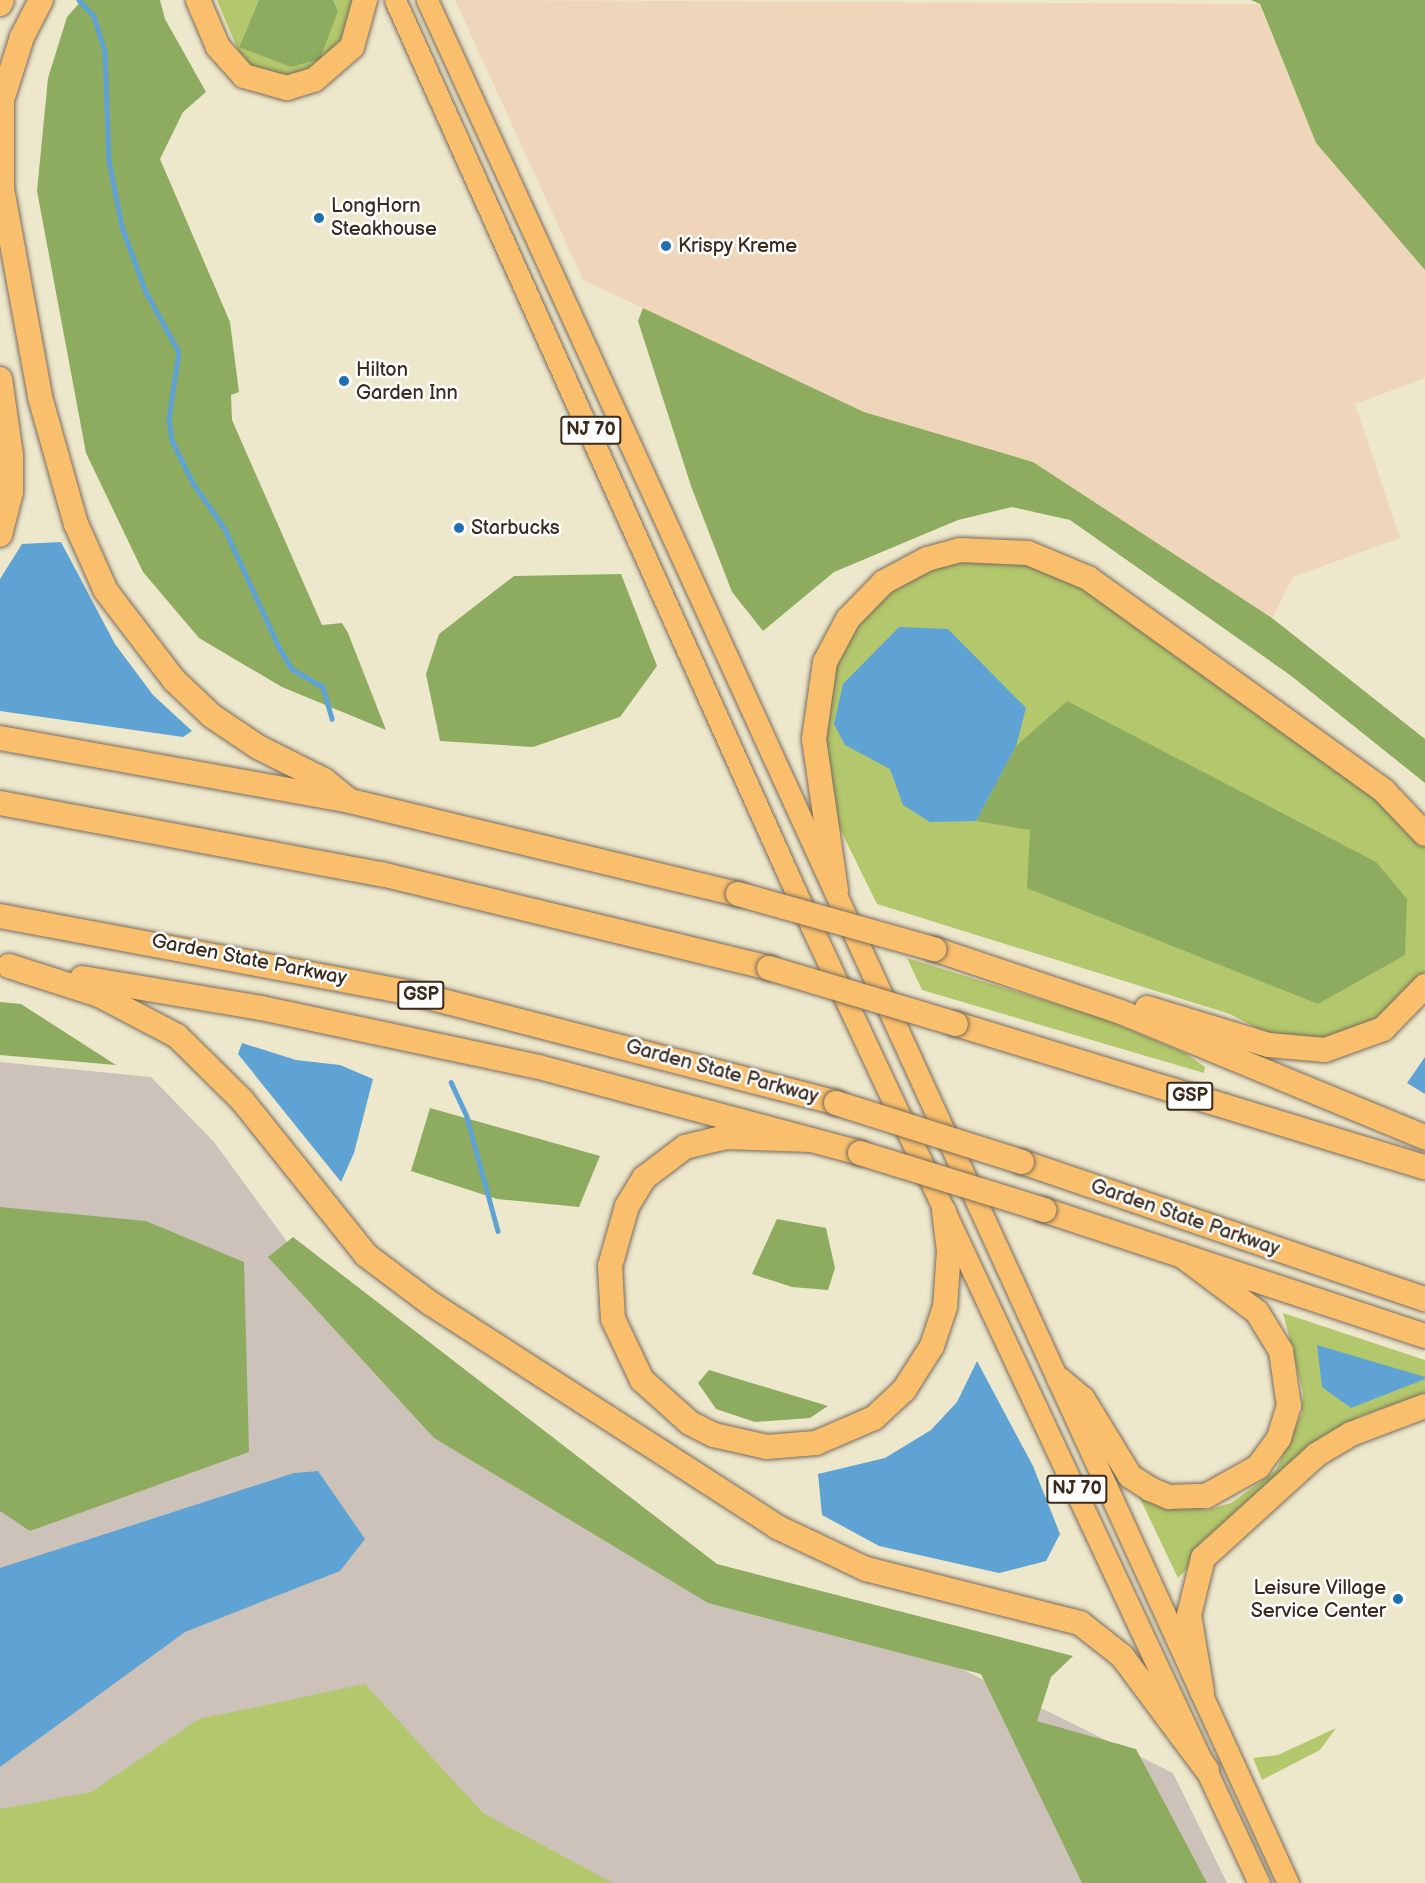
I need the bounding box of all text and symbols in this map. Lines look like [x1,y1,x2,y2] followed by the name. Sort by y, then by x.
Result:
[331,195,437,242] place label: LongHorn Steakhouse
[312,211,326,225] marker: LongHorn Steakhouse
[678,234,798,258] place label: Krispy Kreme
[659,239,673,253] marker: Krispy Kreme
[356,358,458,405] place label: Hilton Garden Inn
[337,374,351,388] marker: Hilton Garden Inn
[560,415,622,445] road number: NJ 70
[471,516,560,540] place label: Starbucks
[452,521,466,535] marker: Starbucks
[149,929,349,991] street label: Garden State Parkway
[397,980,445,1010] road number: GSP
[623,1035,821,1109] street label: Garden State Parkway
[1166,1081,1214,1111] road number: GSP
[1087,1174,1283,1262] street label: Garden State Parkway
[1046,1474,1108,1504] road number: NJ 70
[1251,1576,1386,1623] place label: Leisure Village Service Center
[1391,1592,1405,1606] marker: Leisure Village Service Center

